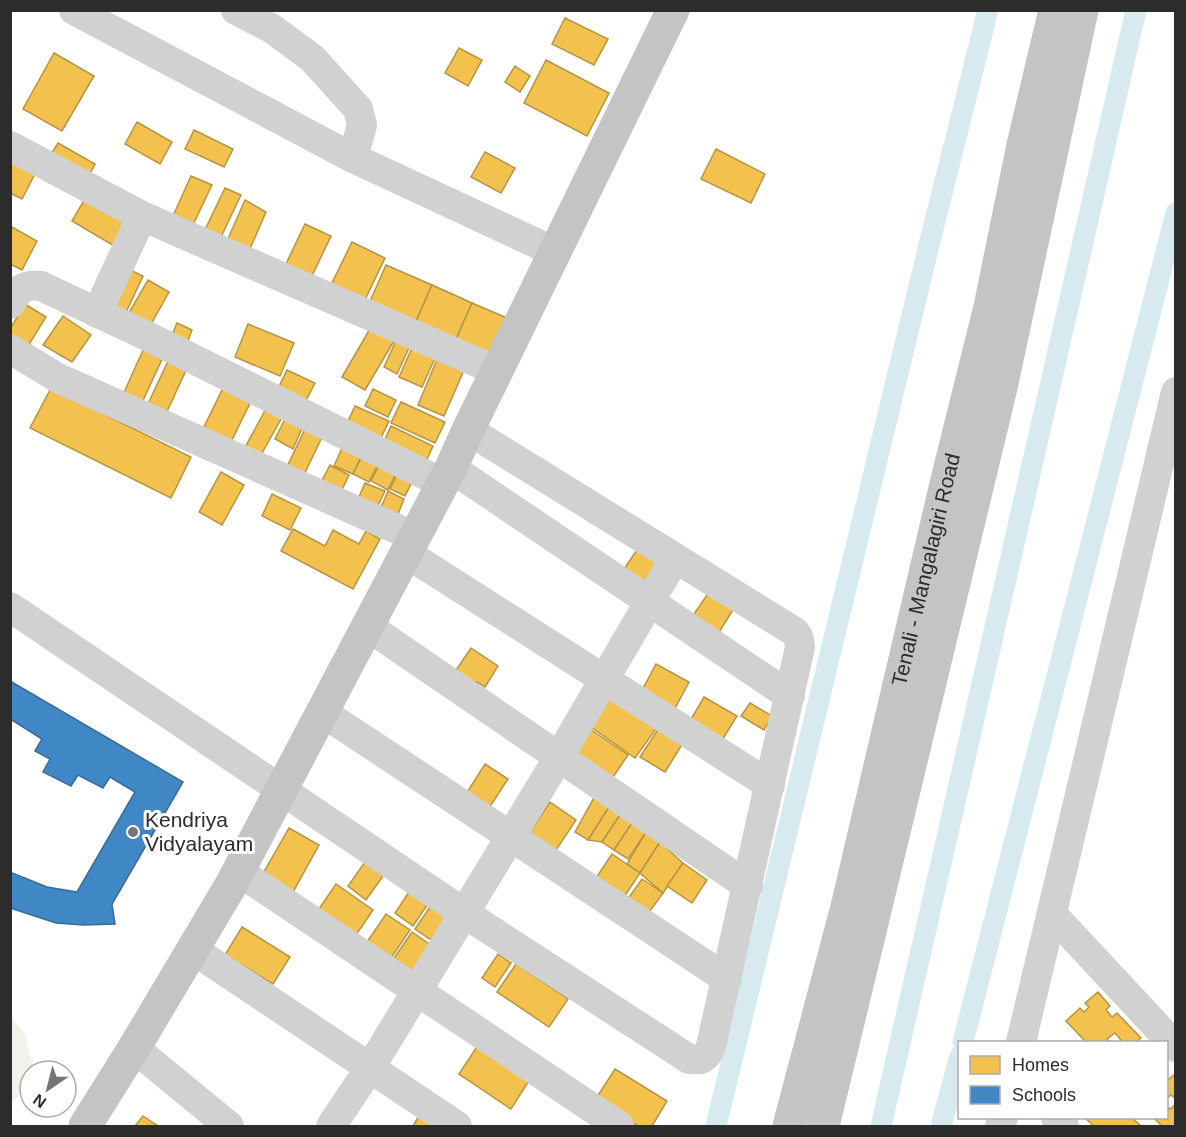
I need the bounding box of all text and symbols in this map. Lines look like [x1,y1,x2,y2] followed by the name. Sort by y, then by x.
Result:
[887,451,964,688] street label: Tenali - Mangalagiri Road
[145,808,253,855] place label: Kendriya Vidyalayam
[126,825,140,839] marker: Kendriya Vidyalayam
[958,1041,1168,1119] legend
[1012,1055,1069,1075] text: Homes
[18,1059,78,1119] north arrow
[1012,1085,1076,1105] text: Schools
[30,1091,49,1111] text: N

